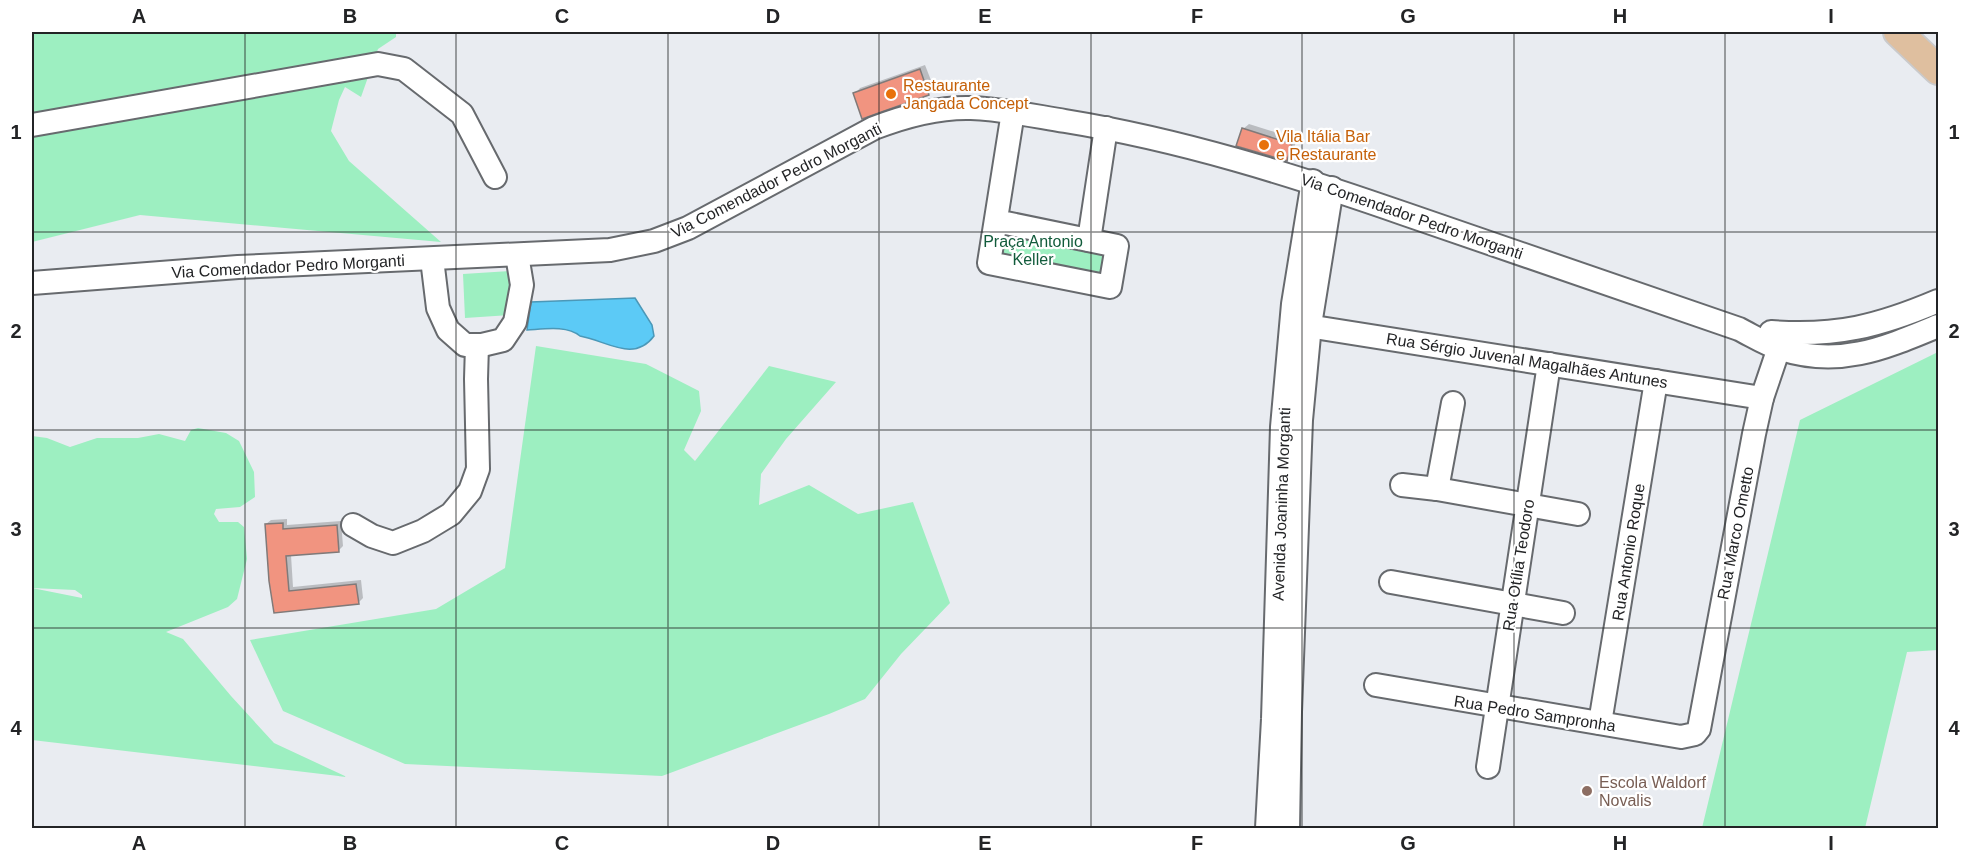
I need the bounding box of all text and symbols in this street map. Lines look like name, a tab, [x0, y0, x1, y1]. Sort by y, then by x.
text: A	[132, 5, 146, 27]
text: B	[343, 5, 357, 27]
text: C	[555, 5, 569, 27]
text: D	[766, 5, 780, 27]
text: E	[978, 5, 992, 27]
text: F	[1191, 5, 1203, 27]
text: G	[1400, 5, 1416, 27]
text: H	[1613, 5, 1627, 27]
text: I	[1828, 5, 1834, 27]
place label: Restaurante Jangada Concept	[903, 77, 1029, 112]
marker: Restaurante Jangada Concept	[884, 87, 898, 101]
street label: Via Comendador Pedro Morganti	[668, 120, 884, 241]
text: 1	[10, 121, 22, 143]
text: 1	[1948, 121, 1960, 143]
place label: Vila Itália Bar e Restaurante	[1276, 128, 1377, 163]
marker: Vila Itália Bar e Restaurante	[1257, 138, 1271, 152]
street label: Via Comendador Pedro Morganti	[1299, 170, 1525, 263]
park label: Praça Antonio Keller	[983, 233, 1083, 268]
street label: Via Comendador Pedro Morganti	[171, 252, 405, 281]
text: 2	[10, 320, 22, 342]
text: 2	[1948, 320, 1960, 342]
street label: Rua Sérgio Juvenal Magalhães Antunes	[1385, 330, 1669, 391]
street label: Avenida Joaninha Morganti	[1270, 407, 1293, 601]
street label: Rua Marco Ometto	[1714, 465, 1757, 601]
street label: Rua Antonio Roque	[1609, 482, 1648, 622]
street label: Rua Otília Teodoro	[1500, 498, 1537, 632]
text: 3	[10, 518, 22, 540]
text: 3	[1948, 518, 1960, 540]
street label: Rua Pedro Sampronha	[1453, 692, 1617, 735]
text: 4	[10, 717, 22, 739]
text: 4	[1948, 717, 1960, 739]
place label: Escola Waldorf Novalis	[1599, 774, 1707, 809]
marker: Escola Waldorf Novalis	[1580, 784, 1594, 798]
text: A	[132, 832, 146, 854]
text: B	[343, 832, 357, 854]
text: C	[555, 832, 569, 854]
text: D	[766, 832, 780, 854]
text: E	[978, 832, 992, 854]
text: F	[1191, 832, 1203, 854]
text: G	[1400, 832, 1416, 854]
text: H	[1613, 832, 1627, 854]
text: I	[1828, 832, 1834, 854]

